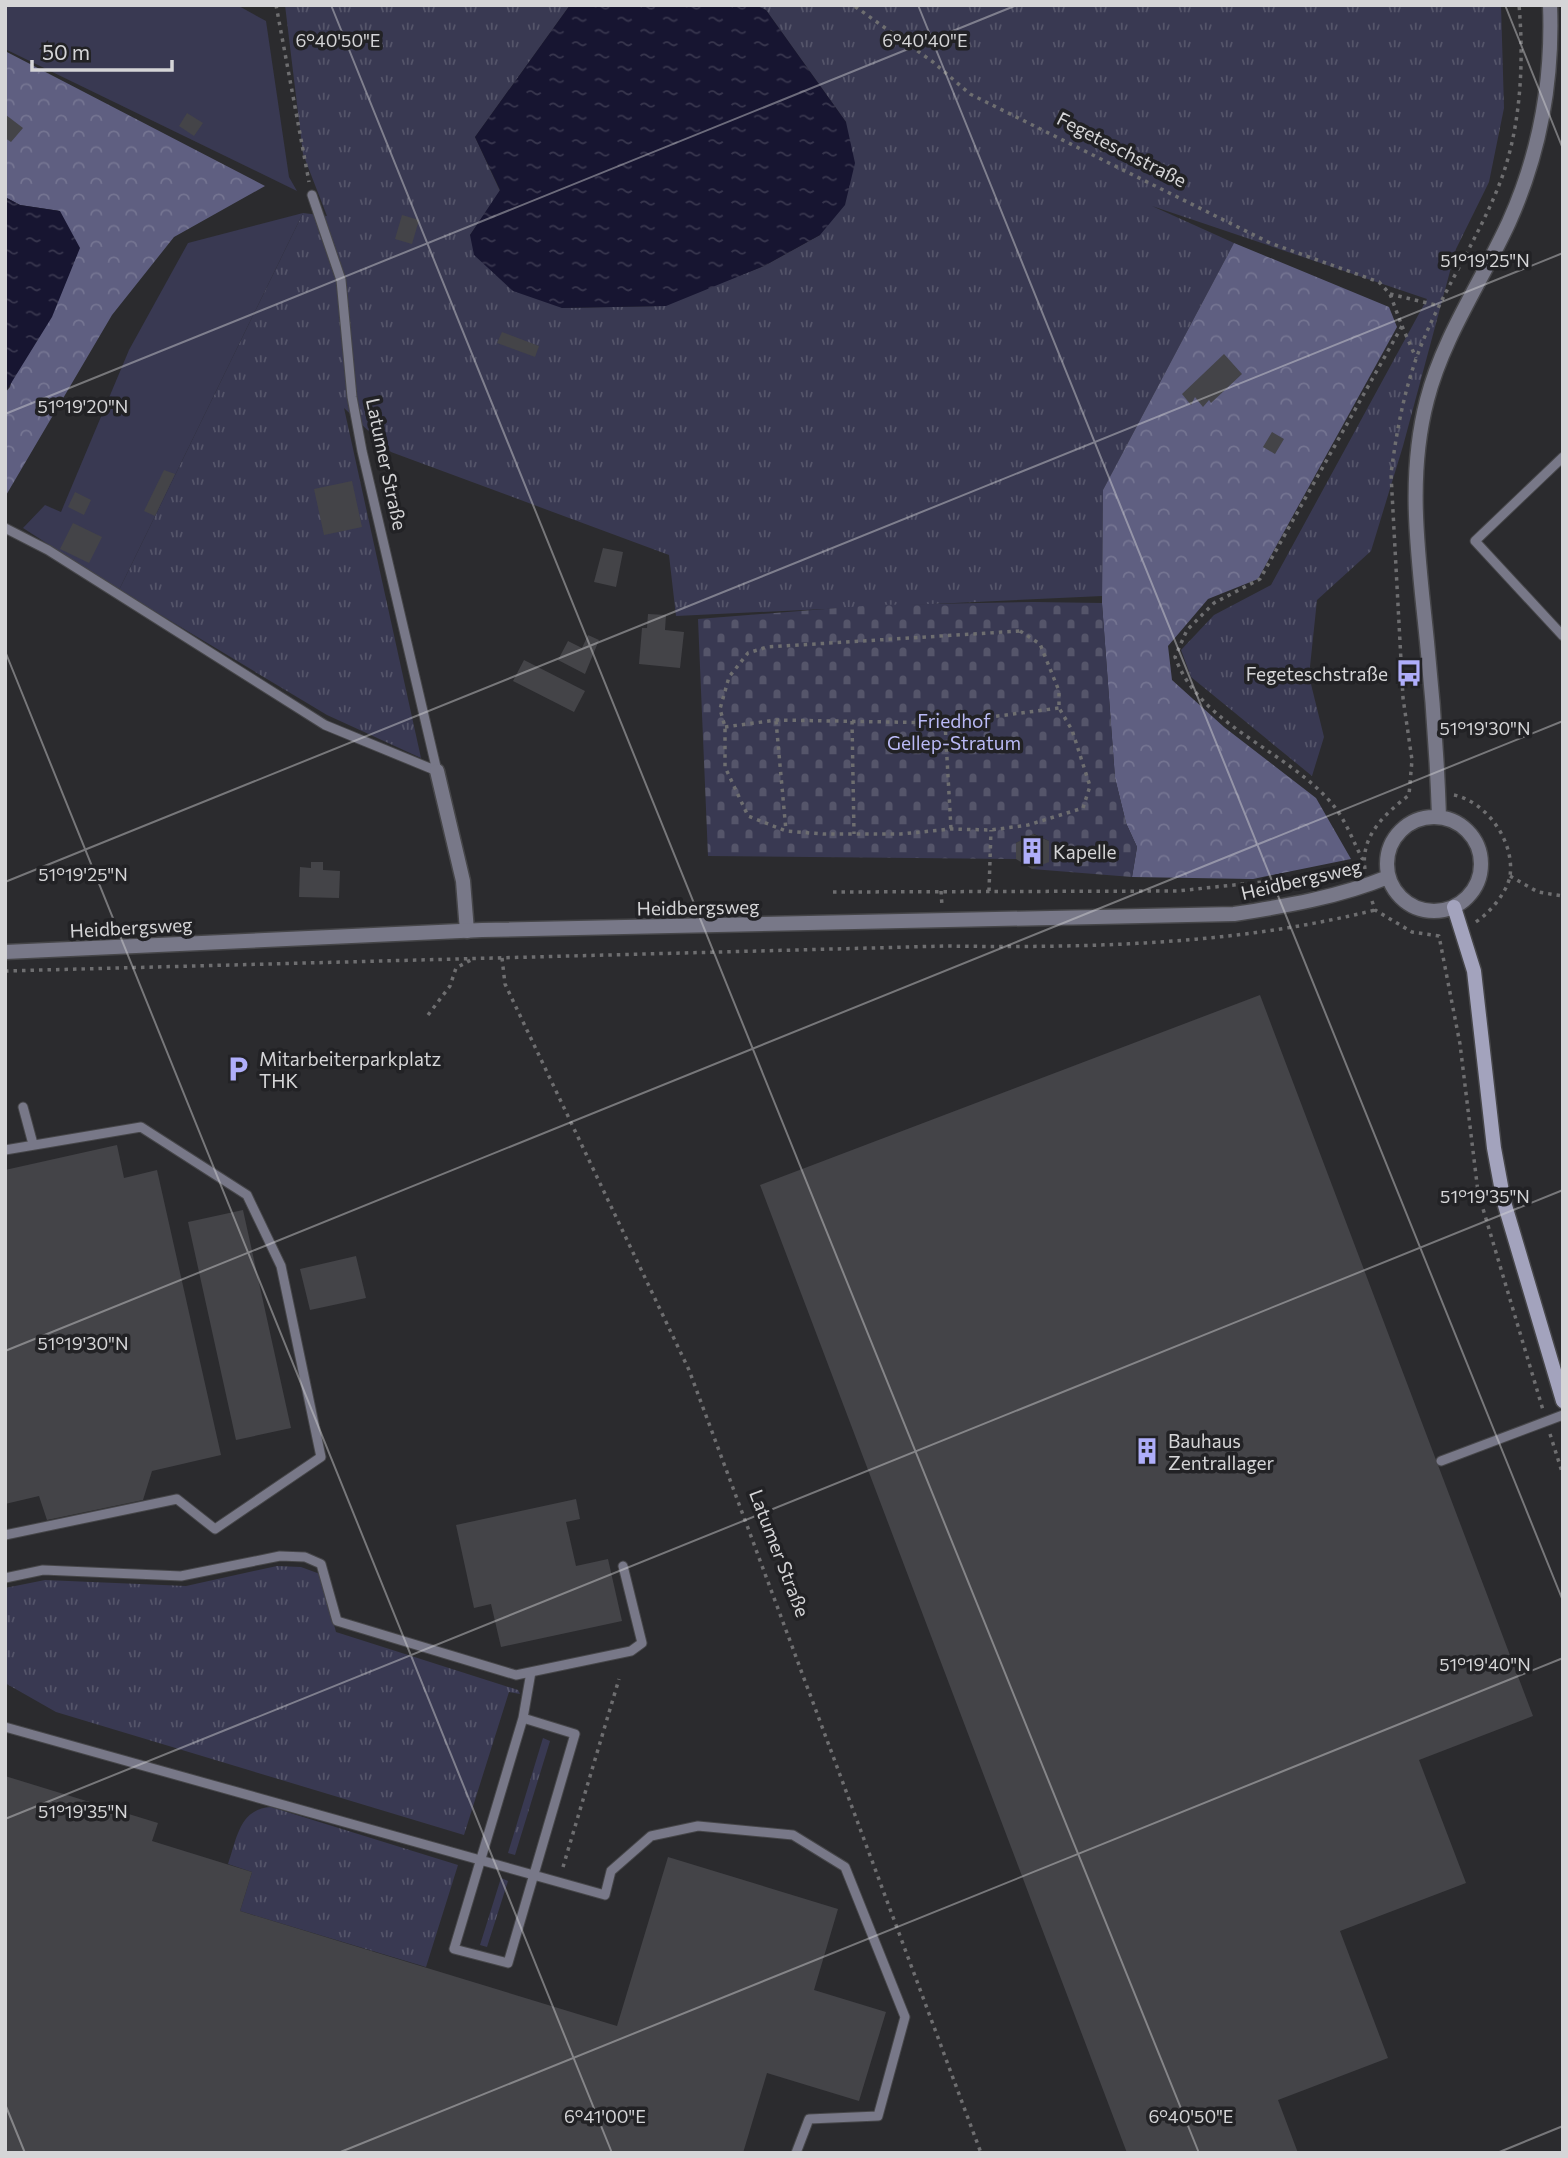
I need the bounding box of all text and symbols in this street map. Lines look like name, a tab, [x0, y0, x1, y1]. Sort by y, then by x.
scale bar	[32, 28, 172, 72]
text: 6°40'50"E	[296, 29, 381, 51]
text: 6°40'40"E	[882, 29, 968, 51]
text: 50 m	[42, 39, 90, 64]
street label: Fegeteschstraße	[1053, 106, 1191, 192]
text: 51°19'25"N	[1440, 249, 1530, 271]
text: 51°19'20"N	[38, 395, 128, 417]
street label: Latumer Straße	[362, 396, 412, 532]
bus stop icon: Fegeteschstraße	[1394, 658, 1424, 688]
place label: Fegeteschstraße	[1246, 662, 1388, 685]
park label: Friedhof Gellep-Stratum	[887, 709, 1021, 754]
text: 51°19'30"N	[1439, 717, 1531, 739]
building icon: Kapelle	[1017, 836, 1047, 866]
place label: Kapelle	[1053, 840, 1117, 863]
street label: Heidbergsweg	[1239, 854, 1363, 904]
text: 51°19'25"N	[38, 863, 128, 885]
street label: Heidbergsweg	[636, 894, 760, 920]
street label: Heidbergsweg	[69, 912, 193, 942]
place label: Mitarbeiterparkplatz THK	[259, 1047, 441, 1092]
parking icon: Mitarbeiterparkplatz THK	[223, 1054, 253, 1084]
text: 51°19'35"N	[1440, 1185, 1530, 1207]
text: 51°19'30"N	[37, 1332, 129, 1354]
place label: Bauhaus Zentrallager	[1168, 1429, 1275, 1474]
building icon: Bauhaus Zentrallager	[1132, 1436, 1162, 1466]
street label: Latumer Straße	[745, 1486, 815, 1620]
text: 51°19'40"N	[1439, 1653, 1531, 1675]
text: 51°19'35"N	[38, 1800, 128, 1822]
text: 6°41'00"E	[564, 2105, 646, 2127]
text: 6°40'50"E	[1149, 2105, 1234, 2127]

